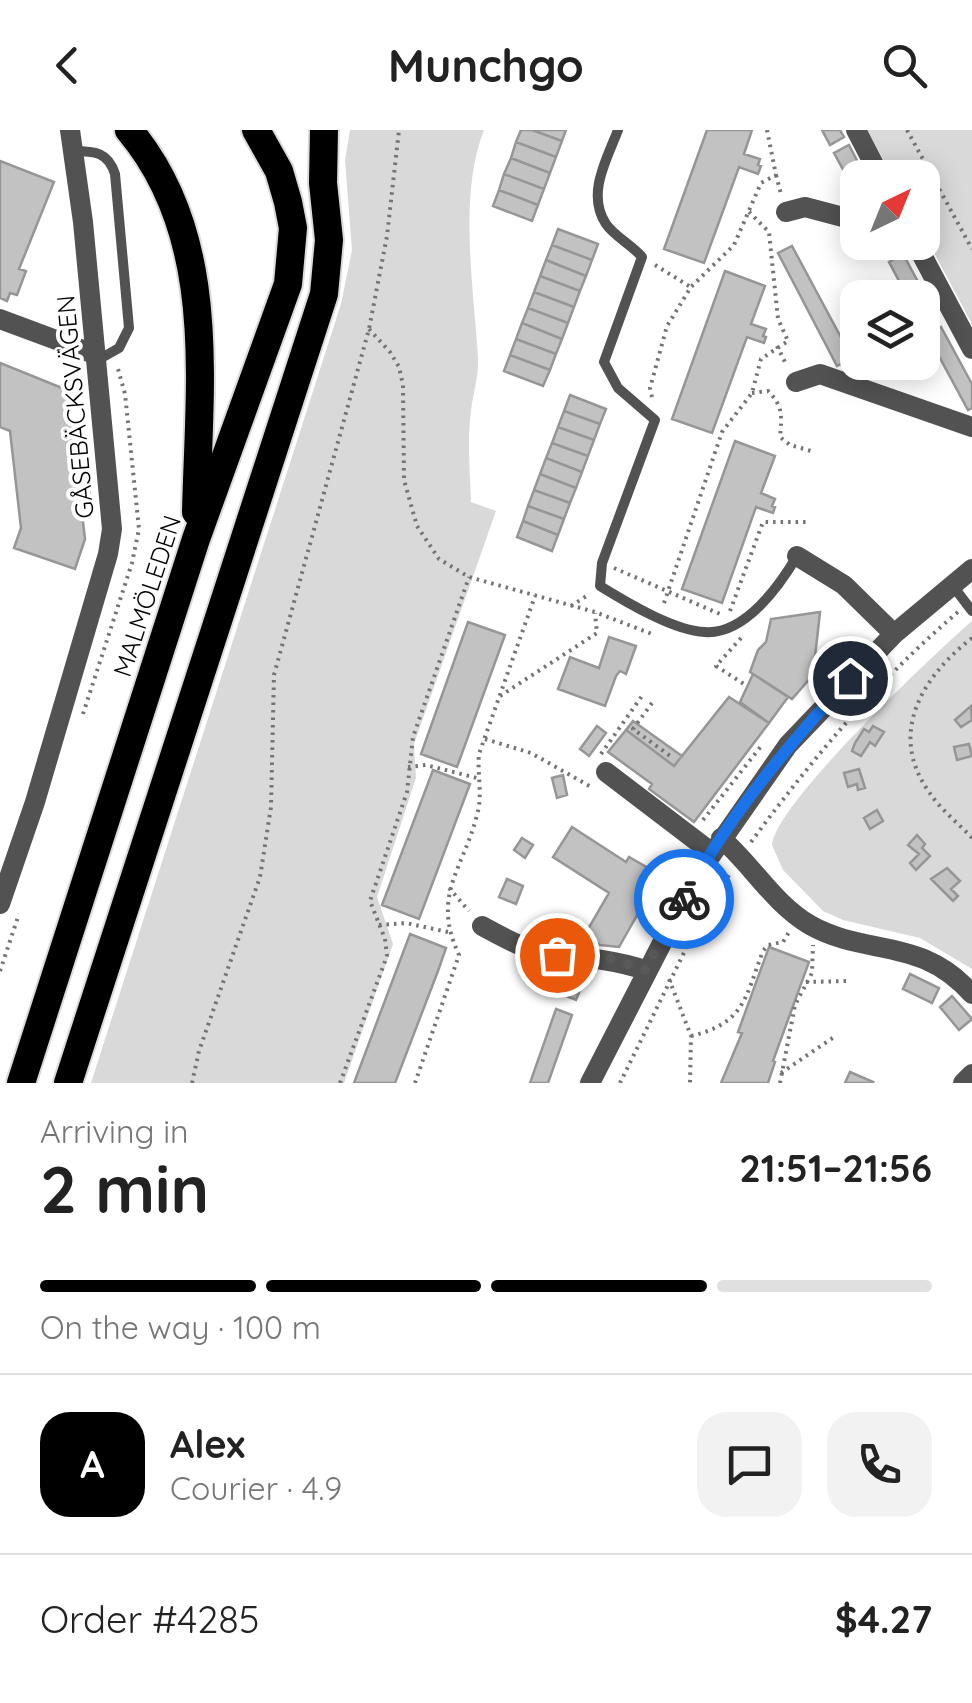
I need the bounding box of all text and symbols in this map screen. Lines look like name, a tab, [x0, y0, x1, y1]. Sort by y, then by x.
text: Munchgo	[388, 37, 584, 93]
icon: back	[40, 38, 95, 93]
icon: search	[877, 38, 932, 93]
north arrow	[840, 160, 940, 260]
map controls	[840, 160, 940, 380]
button: layers	[840, 280, 940, 380]
street label: GÅSEBÄCKSVÄGEN	[49, 294, 100, 520]
street label: MALMÖLEDEN	[106, 511, 187, 680]
pin	[808, 636, 893, 721]
icon: home	[823, 651, 878, 706]
courier	[634, 849, 734, 949]
icon: bike	[657, 872, 712, 927]
pin	[515, 913, 600, 998]
icon: bag	[530, 928, 585, 983]
text: Arriving in	[40, 1111, 189, 1151]
text: 21:51–21:56	[739, 1144, 932, 1192]
text: 2 min	[40, 1148, 209, 1229]
text: On the way · 100 m	[40, 1307, 321, 1347]
button: chat	[697, 1412, 802, 1517]
button: phone	[827, 1412, 932, 1517]
text: Alex	[170, 1420, 245, 1468]
text: A	[80, 1440, 105, 1488]
text: Courier · 4.9	[170, 1468, 342, 1508]
text: Order #4285	[40, 1595, 260, 1643]
text: $4.27	[835, 1595, 932, 1643]

